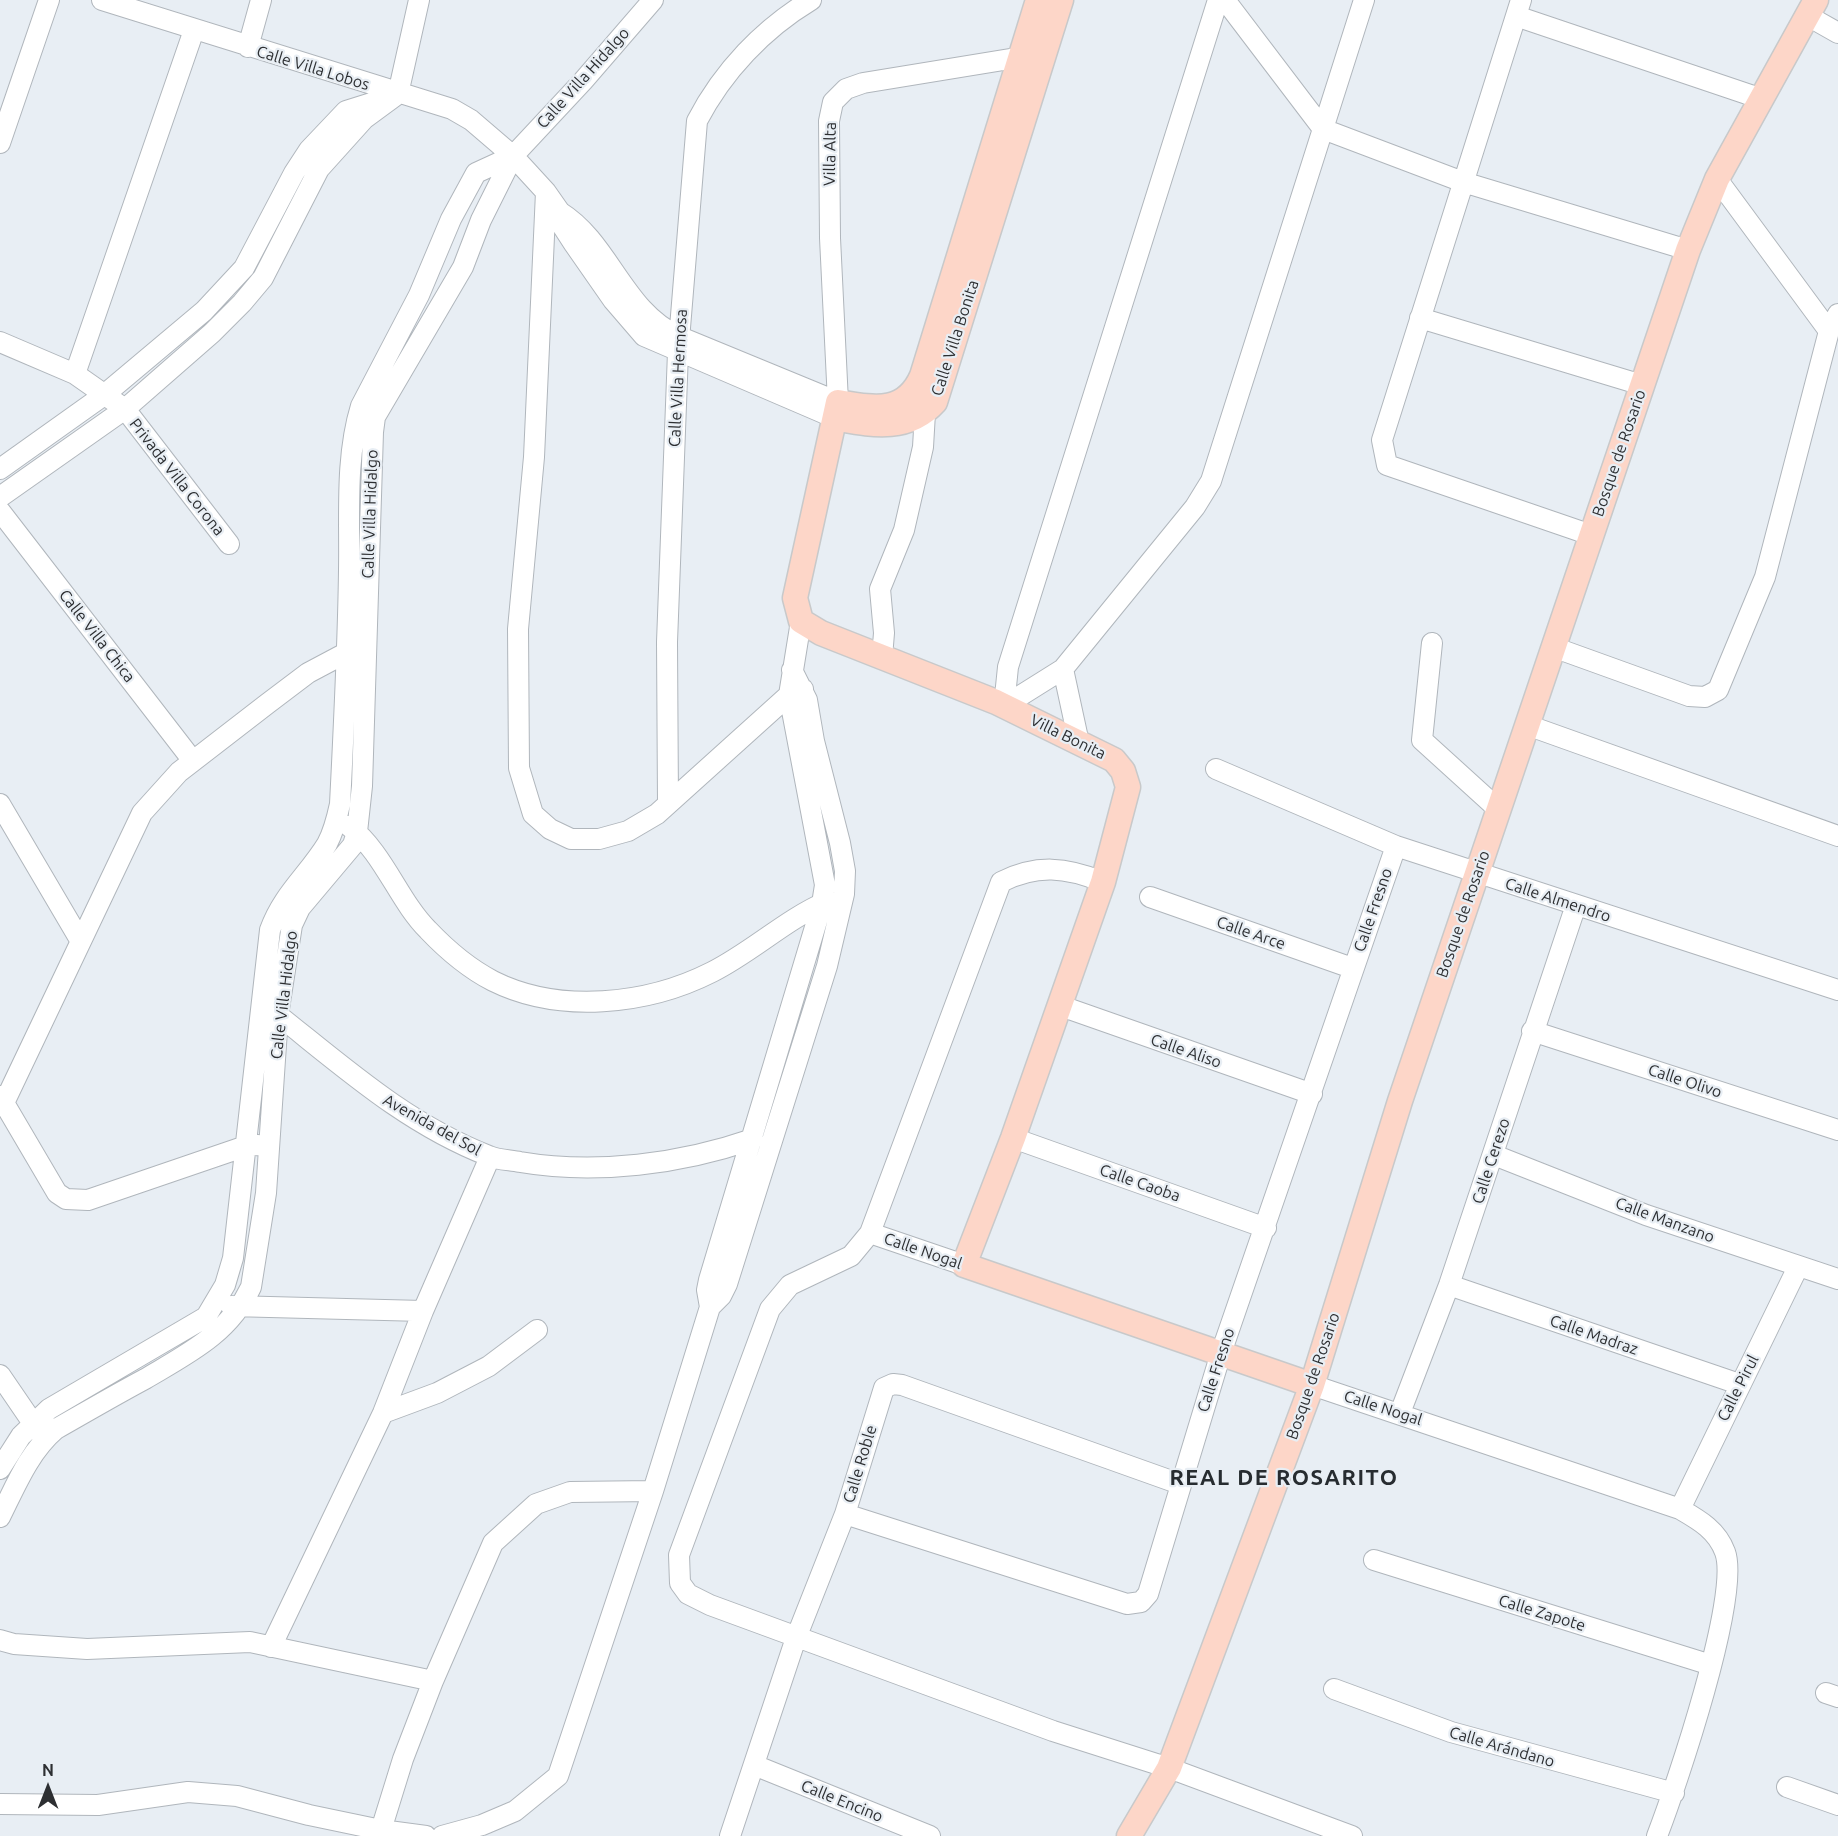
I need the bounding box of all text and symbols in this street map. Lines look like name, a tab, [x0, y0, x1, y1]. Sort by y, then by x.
street label: Calle Villa Hidalgo	[533, 24, 633, 132]
street label: Calle Villa Lobos	[254, 42, 372, 94]
street label: Villa Alta	[820, 122, 840, 186]
street label: Calle Villa Bonita	[927, 278, 983, 398]
street label: Calle Villa Hermosa	[665, 309, 691, 447]
street label: Bosque de Rosario	[1588, 387, 1650, 519]
street label: Privada Villa Corona	[125, 415, 229, 539]
street label: Calle Villa Hidalgo	[358, 449, 382, 579]
street label: Calle Villa Chica	[55, 586, 139, 686]
street label: Villa Bonita	[1027, 710, 1109, 764]
street label: Bosque de Rosario	[1432, 848, 1494, 980]
street label: Calle Fresno	[1350, 866, 1396, 954]
street label: Calle Almendro	[1503, 874, 1613, 926]
street label: Calle Arce	[1214, 912, 1288, 954]
street label: Calle Villa Hidalgo	[267, 930, 301, 1060]
street label: Calle Aliso	[1148, 1030, 1224, 1072]
street label: Calle Olivo	[1646, 1060, 1724, 1102]
street label: Avenida del Sol	[380, 1090, 484, 1160]
street label: Calle Cerezo	[1468, 1116, 1514, 1206]
street label: Calle Caoba	[1097, 1160, 1183, 1206]
street label: Calle Manzano	[1613, 1193, 1717, 1247]
street label: Calle Nogal	[881, 1229, 965, 1273]
street label: Bosque de Rosario	[1282, 1310, 1344, 1442]
street label: Calle Madraz	[1547, 1311, 1641, 1359]
street label: Calle Fresno	[1193, 1325, 1239, 1415]
street label: Calle Pirul	[1713, 1352, 1763, 1424]
street label: Calle Nogal	[1341, 1386, 1425, 1430]
street label: Calle Roble	[839, 1423, 881, 1505]
district label: REAL DE ROSARITO	[1169, 1465, 1399, 1491]
street label: Calle Zapote	[1496, 1591, 1588, 1635]
street label: Calle Arándano	[1447, 1723, 1557, 1771]
north arrow	[18, 1758, 78, 1818]
text: N	[42, 1761, 54, 1779]
street label: Calle Encino	[798, 1776, 886, 1826]

